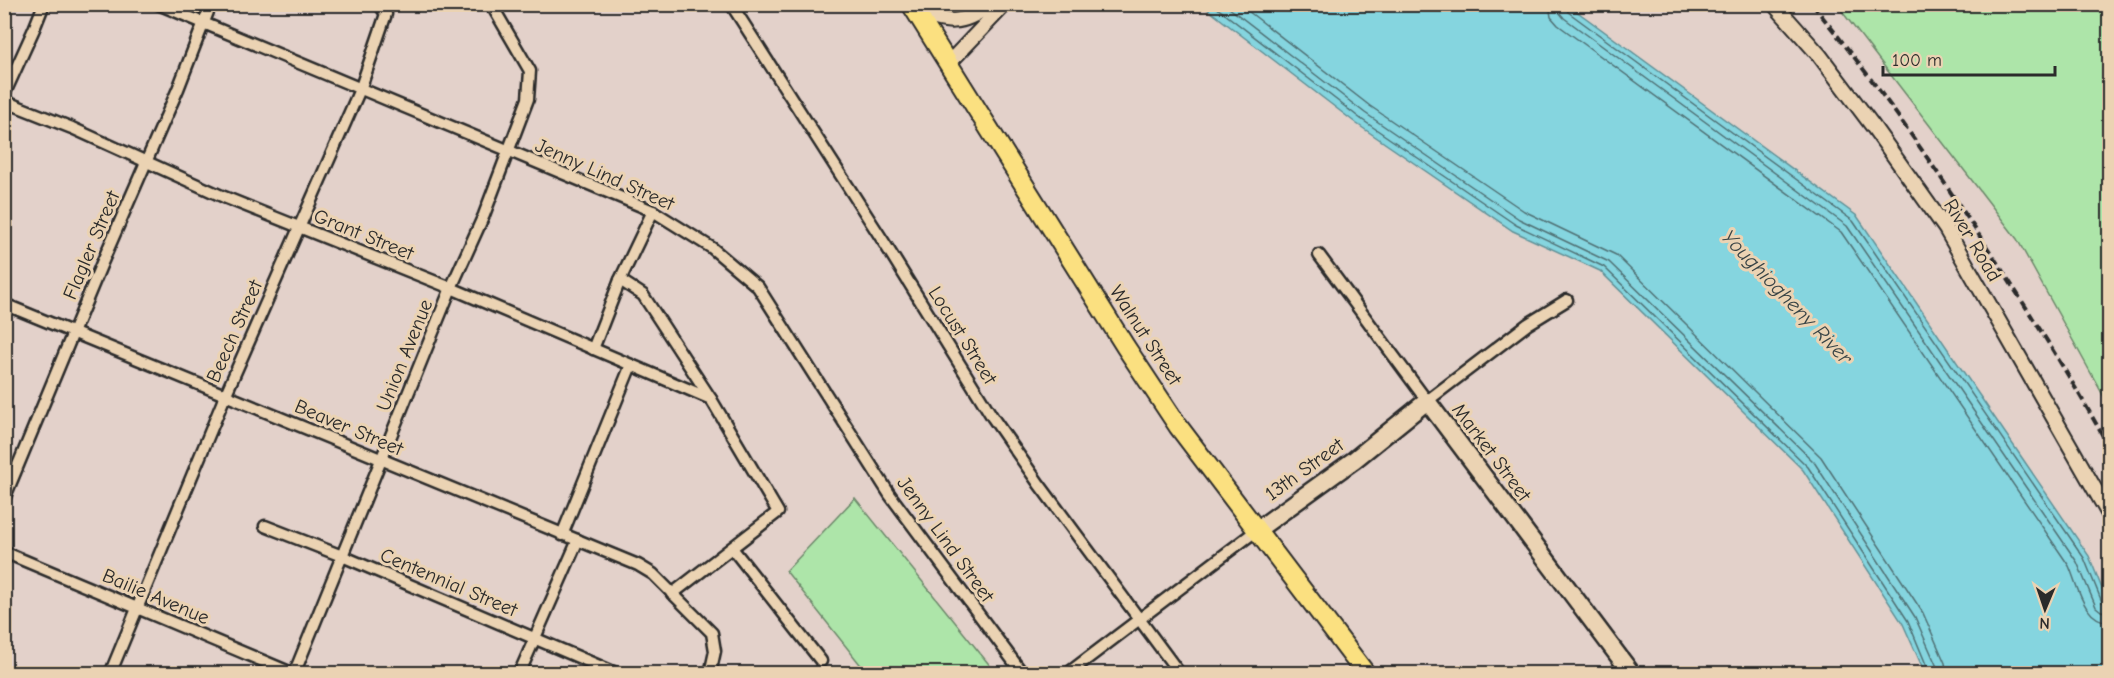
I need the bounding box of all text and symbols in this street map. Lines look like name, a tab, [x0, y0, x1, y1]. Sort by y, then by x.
scale bar	[1883, 39, 2056, 77]
text: 100 m	[1892, 50, 1942, 71]
street label: Jenny Lind Street	[532, 133, 679, 216]
street label: Flagler Street	[58, 186, 125, 303]
street label: River Road	[1939, 195, 2006, 286]
street label: Grant Street	[310, 204, 418, 265]
water label: Youghiogheny River	[1717, 225, 1858, 370]
street label: Beech Street	[202, 275, 268, 386]
street label: Walnut Street	[1105, 281, 1187, 391]
street label: Locust Street	[923, 282, 1002, 389]
street label: Union Avenue	[372, 296, 437, 414]
street label: Beaver Street	[291, 394, 408, 461]
street label: Market Street	[1447, 399, 1537, 507]
street label: 13th Street	[1261, 433, 1349, 506]
street label: Jenny Lind Street	[892, 472, 1000, 608]
street label: Centennial Street	[377, 543, 522, 622]
street label: Bailie Avenue	[99, 564, 213, 629]
north arrow	[2015, 579, 2075, 639]
text: N	[2039, 614, 2050, 632]

